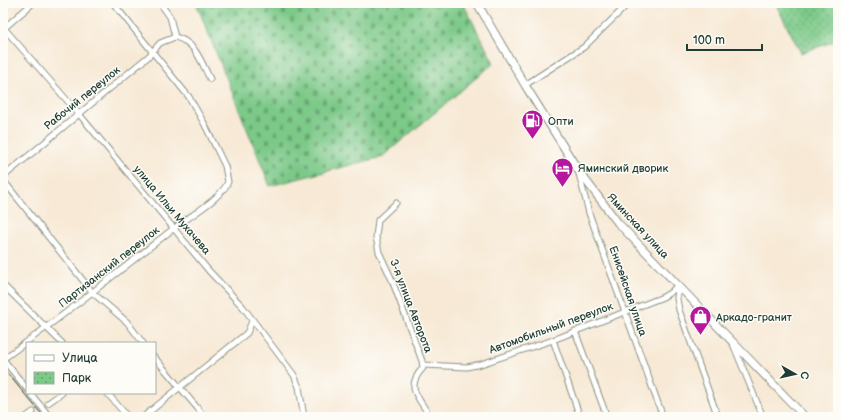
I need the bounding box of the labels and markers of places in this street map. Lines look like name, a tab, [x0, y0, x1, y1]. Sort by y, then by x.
fuel station icon: Опти	[520, 108, 546, 141]
place label: Опти	[548, 115, 574, 128]
hotel icon: Яминский дворик	[549, 155, 575, 188]
place label: Яминский дворик	[578, 162, 668, 175]
shop icon: Аркадо-гранит	[688, 304, 714, 337]
place label: Аркадо-гранит	[715, 311, 792, 324]

